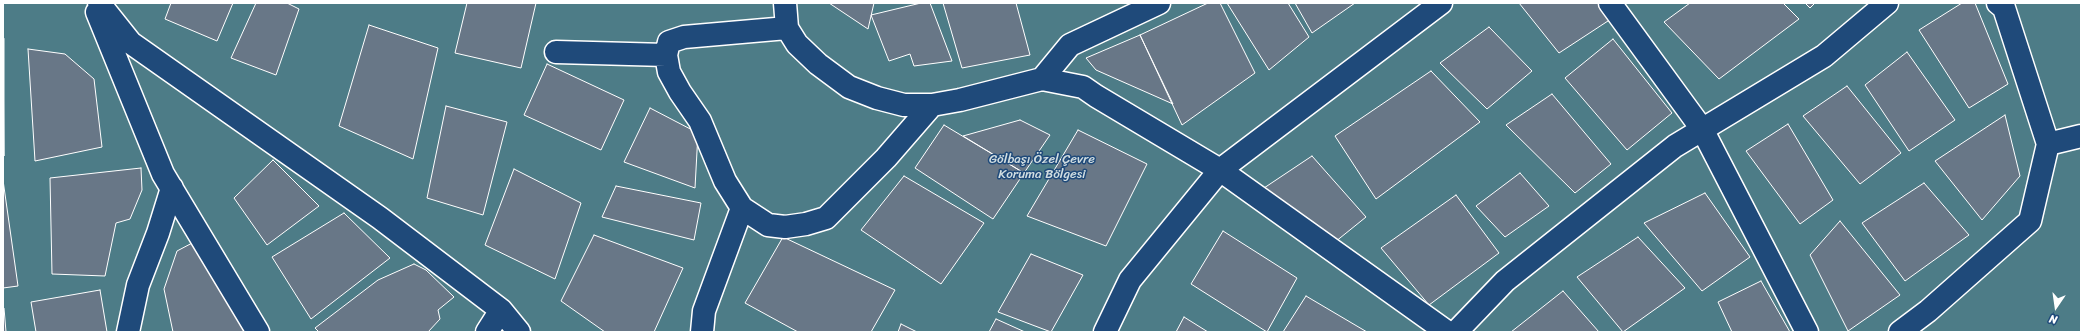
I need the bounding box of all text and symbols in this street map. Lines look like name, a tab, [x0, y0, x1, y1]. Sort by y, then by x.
park label: Gölbaşı Özel Çevre Koruma Bölgesi	[989, 152, 1095, 183]
north arrow	[2036, 287, 2076, 327]
text: N	[2047, 309, 2059, 329]

